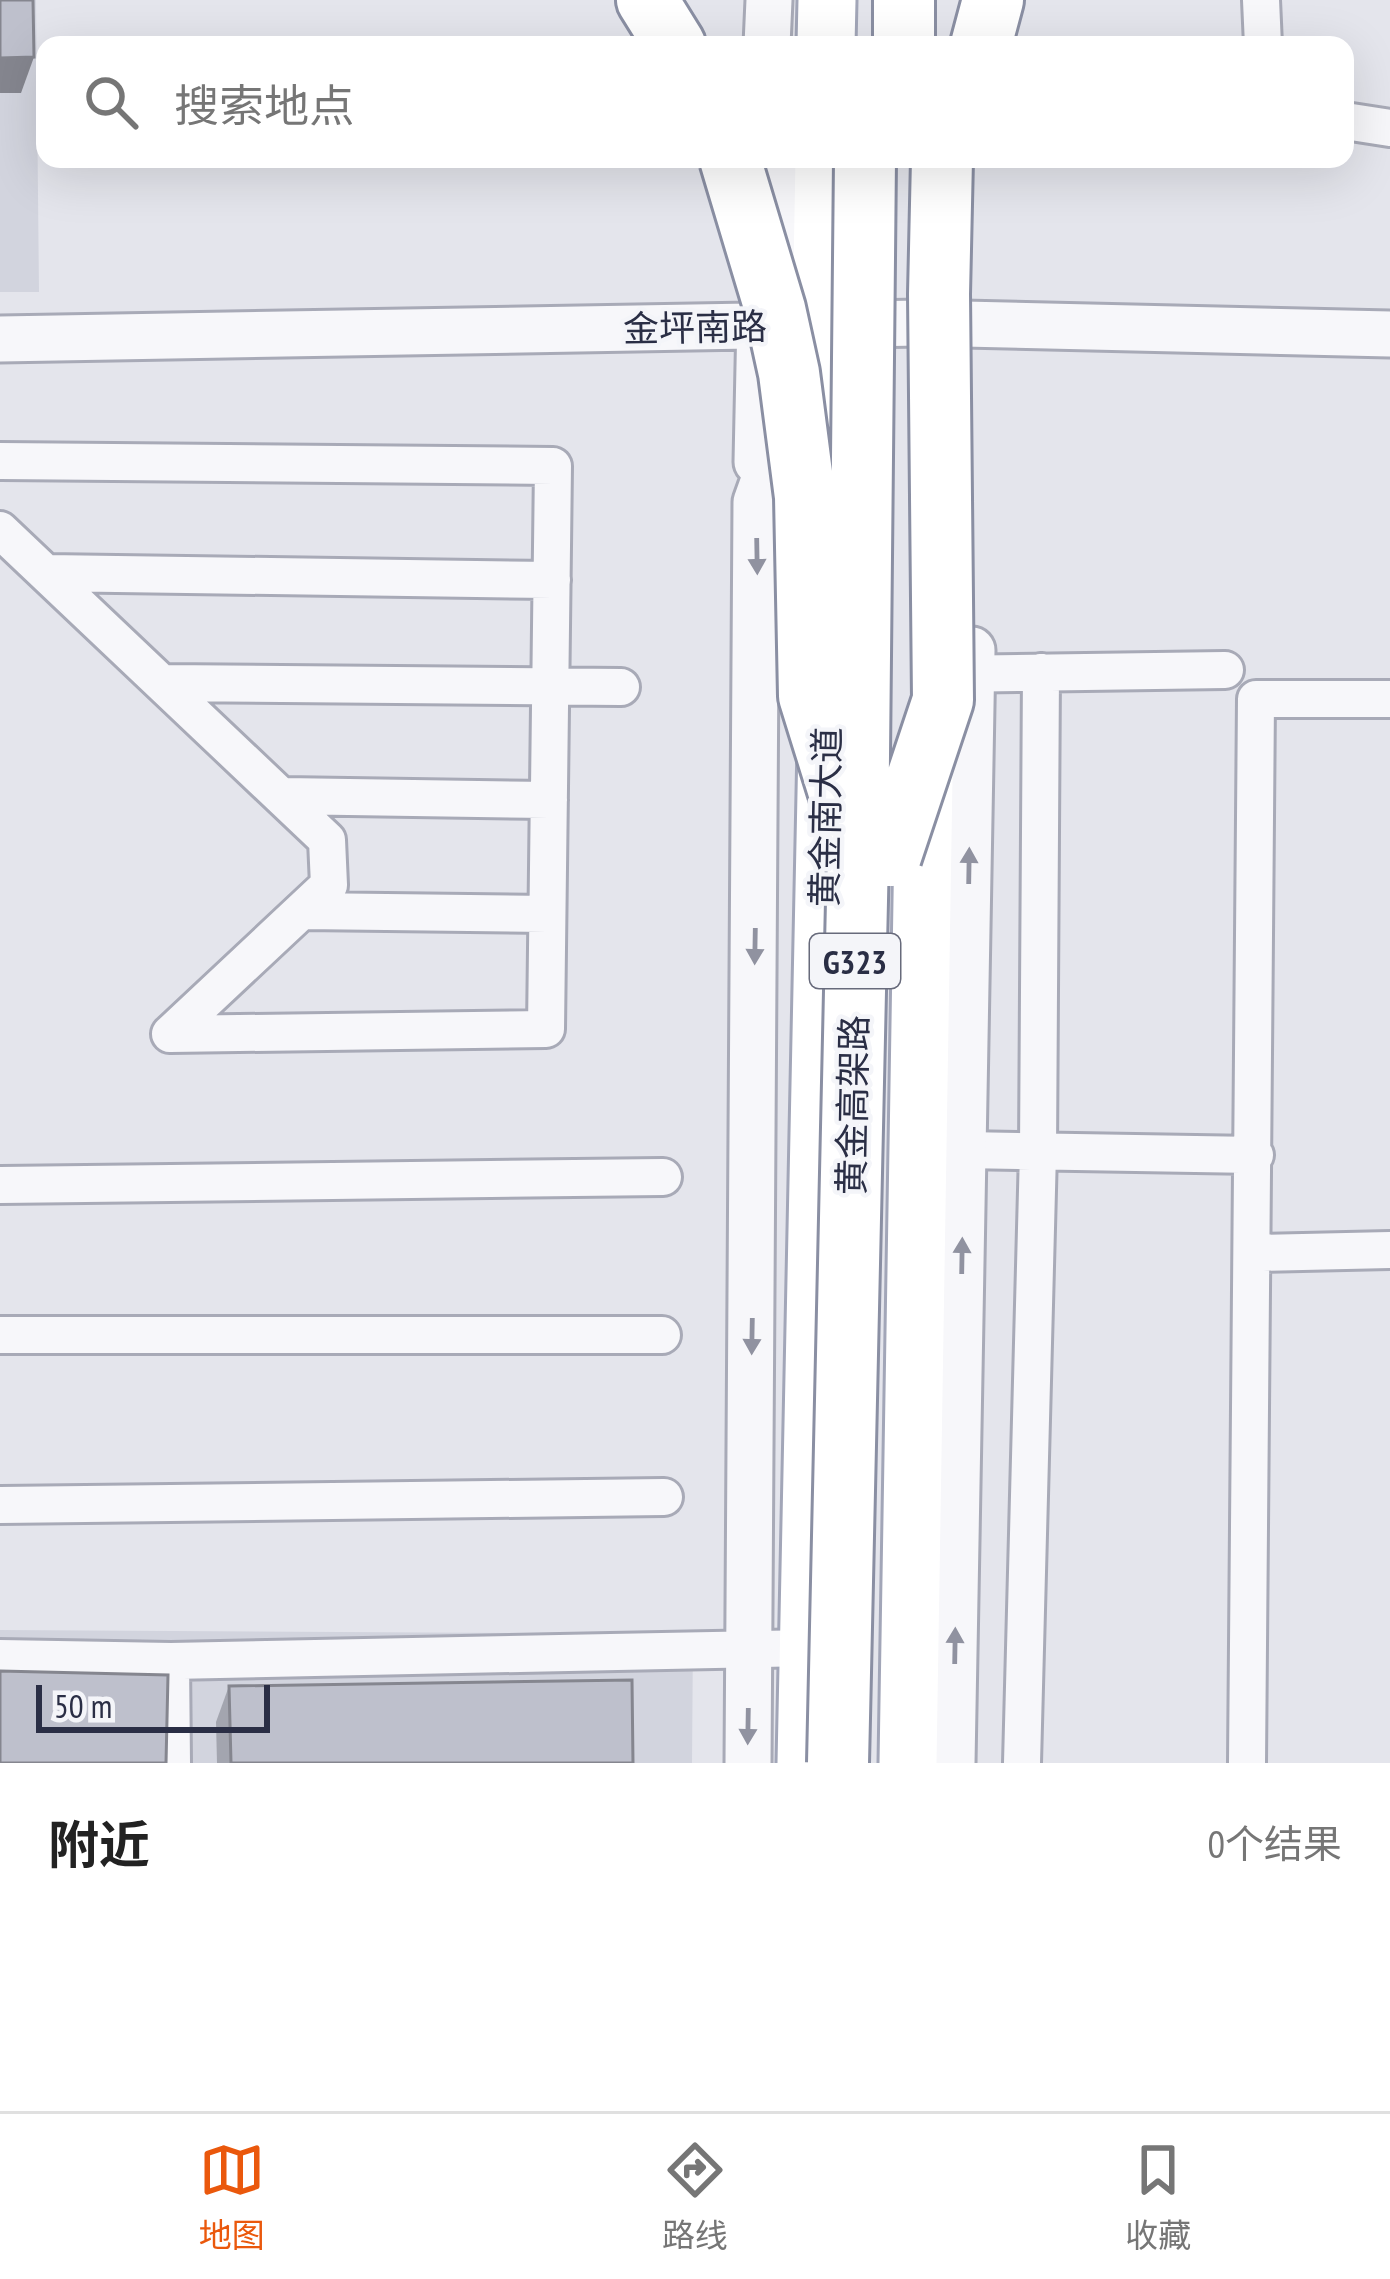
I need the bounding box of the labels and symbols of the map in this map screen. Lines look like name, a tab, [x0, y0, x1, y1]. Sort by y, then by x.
street label: 金坪南路	[623, 302, 767, 352]
one-way arrow	[748, 538, 767, 576]
street label: 黄金南大道	[800, 727, 850, 907]
one-way arrow	[959, 846, 978, 884]
one-way arrow	[745, 928, 765, 966]
road number: G323	[810, 934, 900, 988]
street label: 黄金高架路	[827, 1015, 877, 1195]
one-way arrow	[952, 1236, 971, 1274]
one-way arrow	[742, 1318, 761, 1356]
one-way arrow	[945, 1626, 964, 1664]
scale bar	[36, 1679, 270, 1732]
one-way arrow	[738, 1708, 758, 1746]

